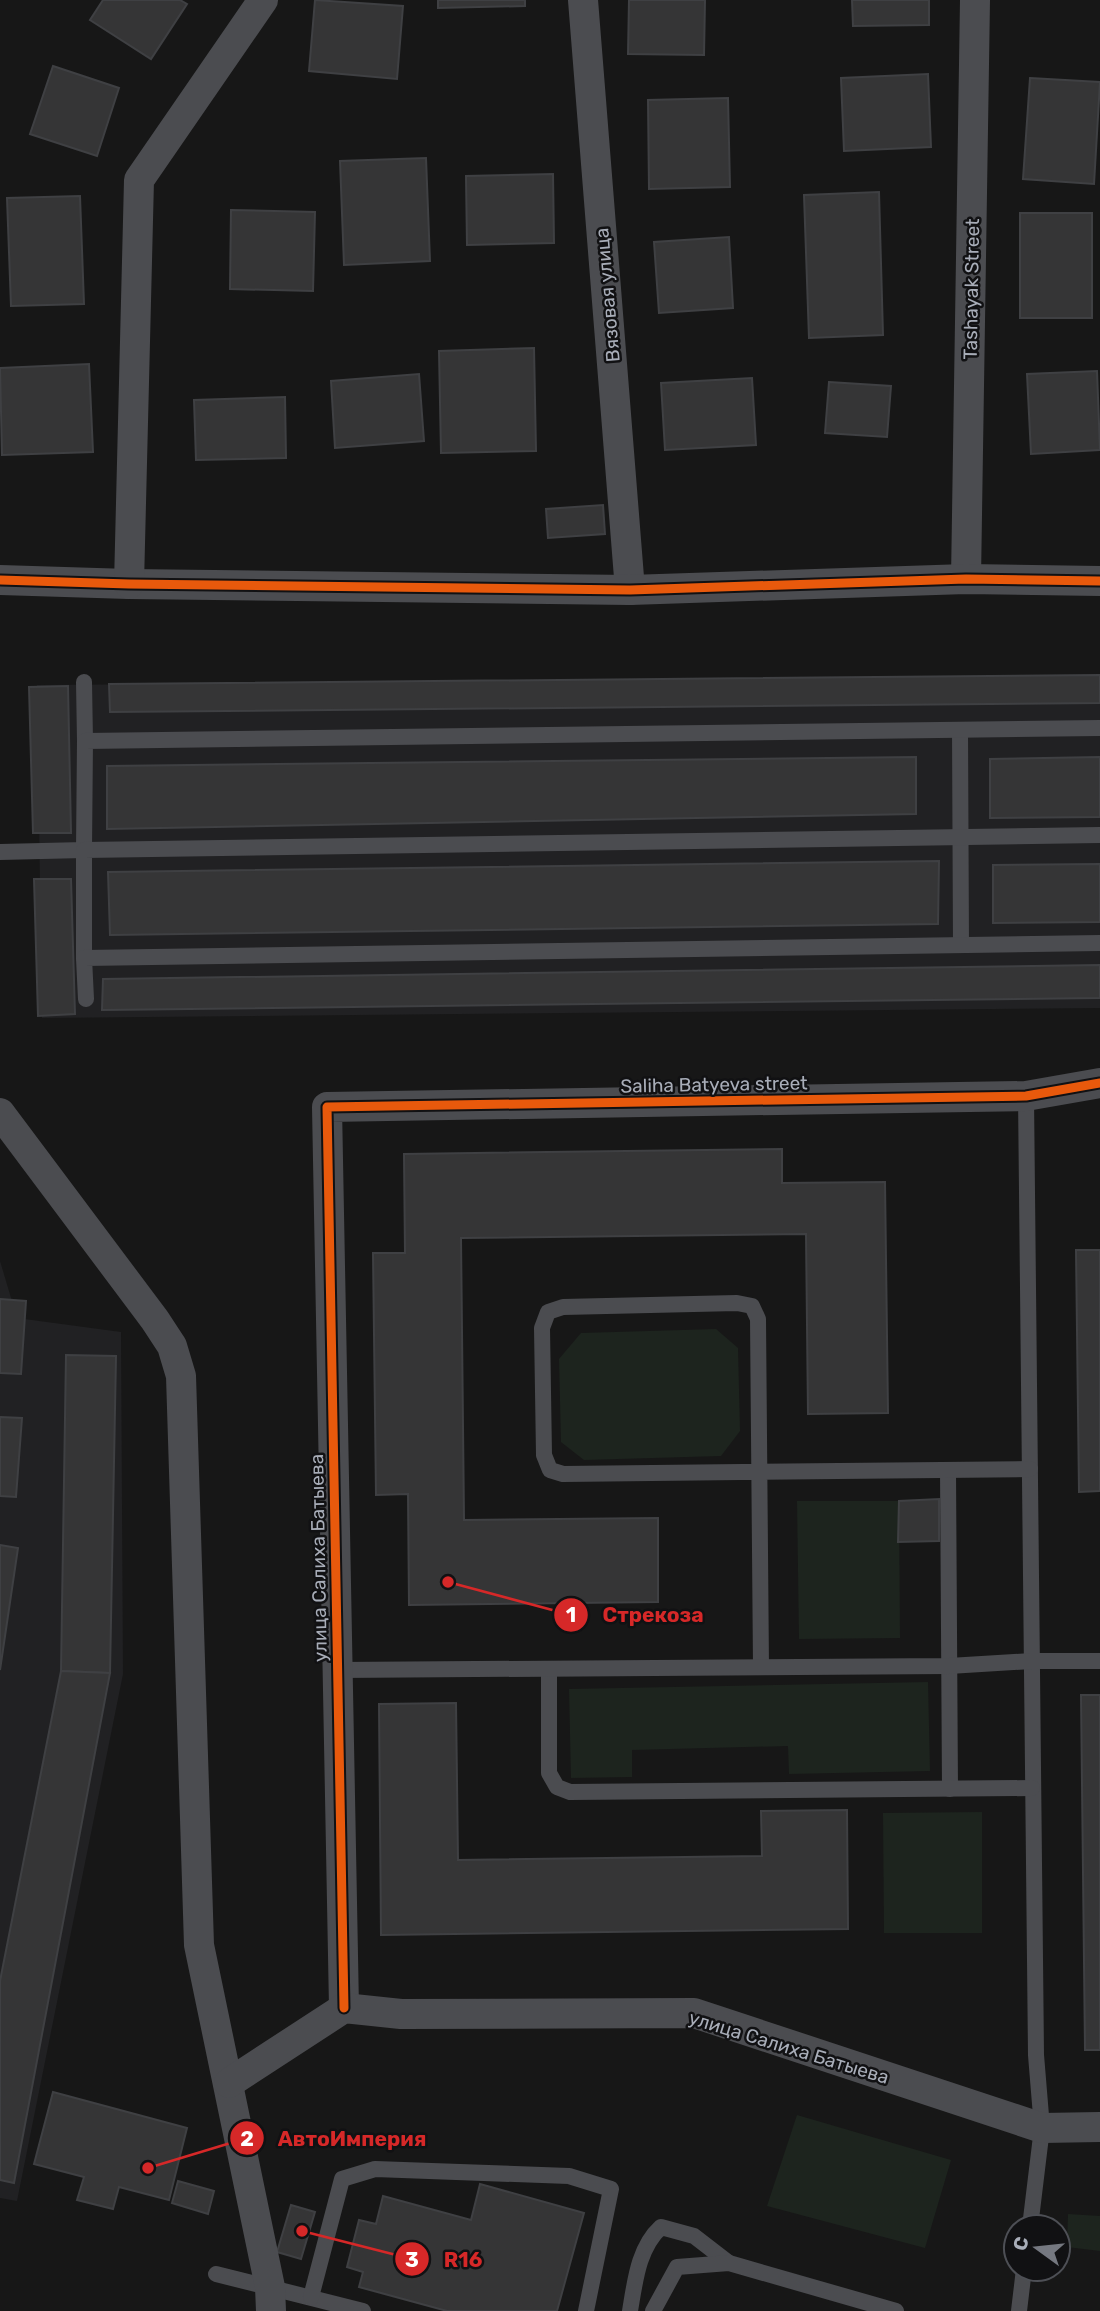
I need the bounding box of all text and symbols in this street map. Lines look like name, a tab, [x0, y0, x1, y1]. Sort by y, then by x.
street label: Tashayak Street	[959, 218, 984, 360]
street label: Вязовая улица	[590, 227, 625, 363]
street label: Saliha Batyeva street	[620, 1071, 808, 1098]
street label: улица Салиха Батыева	[305, 1454, 332, 1662]
callout: Стрекоза	[553, 1594, 717, 1636]
text: 1	[566, 1602, 576, 1627]
text: Стрекоза	[602, 1602, 704, 1627]
street label: улица Салиха Батыева	[686, 2006, 892, 2089]
callout: АвтоИмперия	[229, 2117, 441, 2159]
text: 2	[240, 2126, 254, 2151]
text: АвтоИмперия	[278, 2126, 426, 2151]
north arrow	[1002, 2213, 1072, 2283]
text: С	[1008, 2234, 1034, 2253]
callout: R16	[395, 2238, 496, 2280]
text: 3	[405, 2247, 419, 2272]
text: R16	[444, 2247, 483, 2272]

